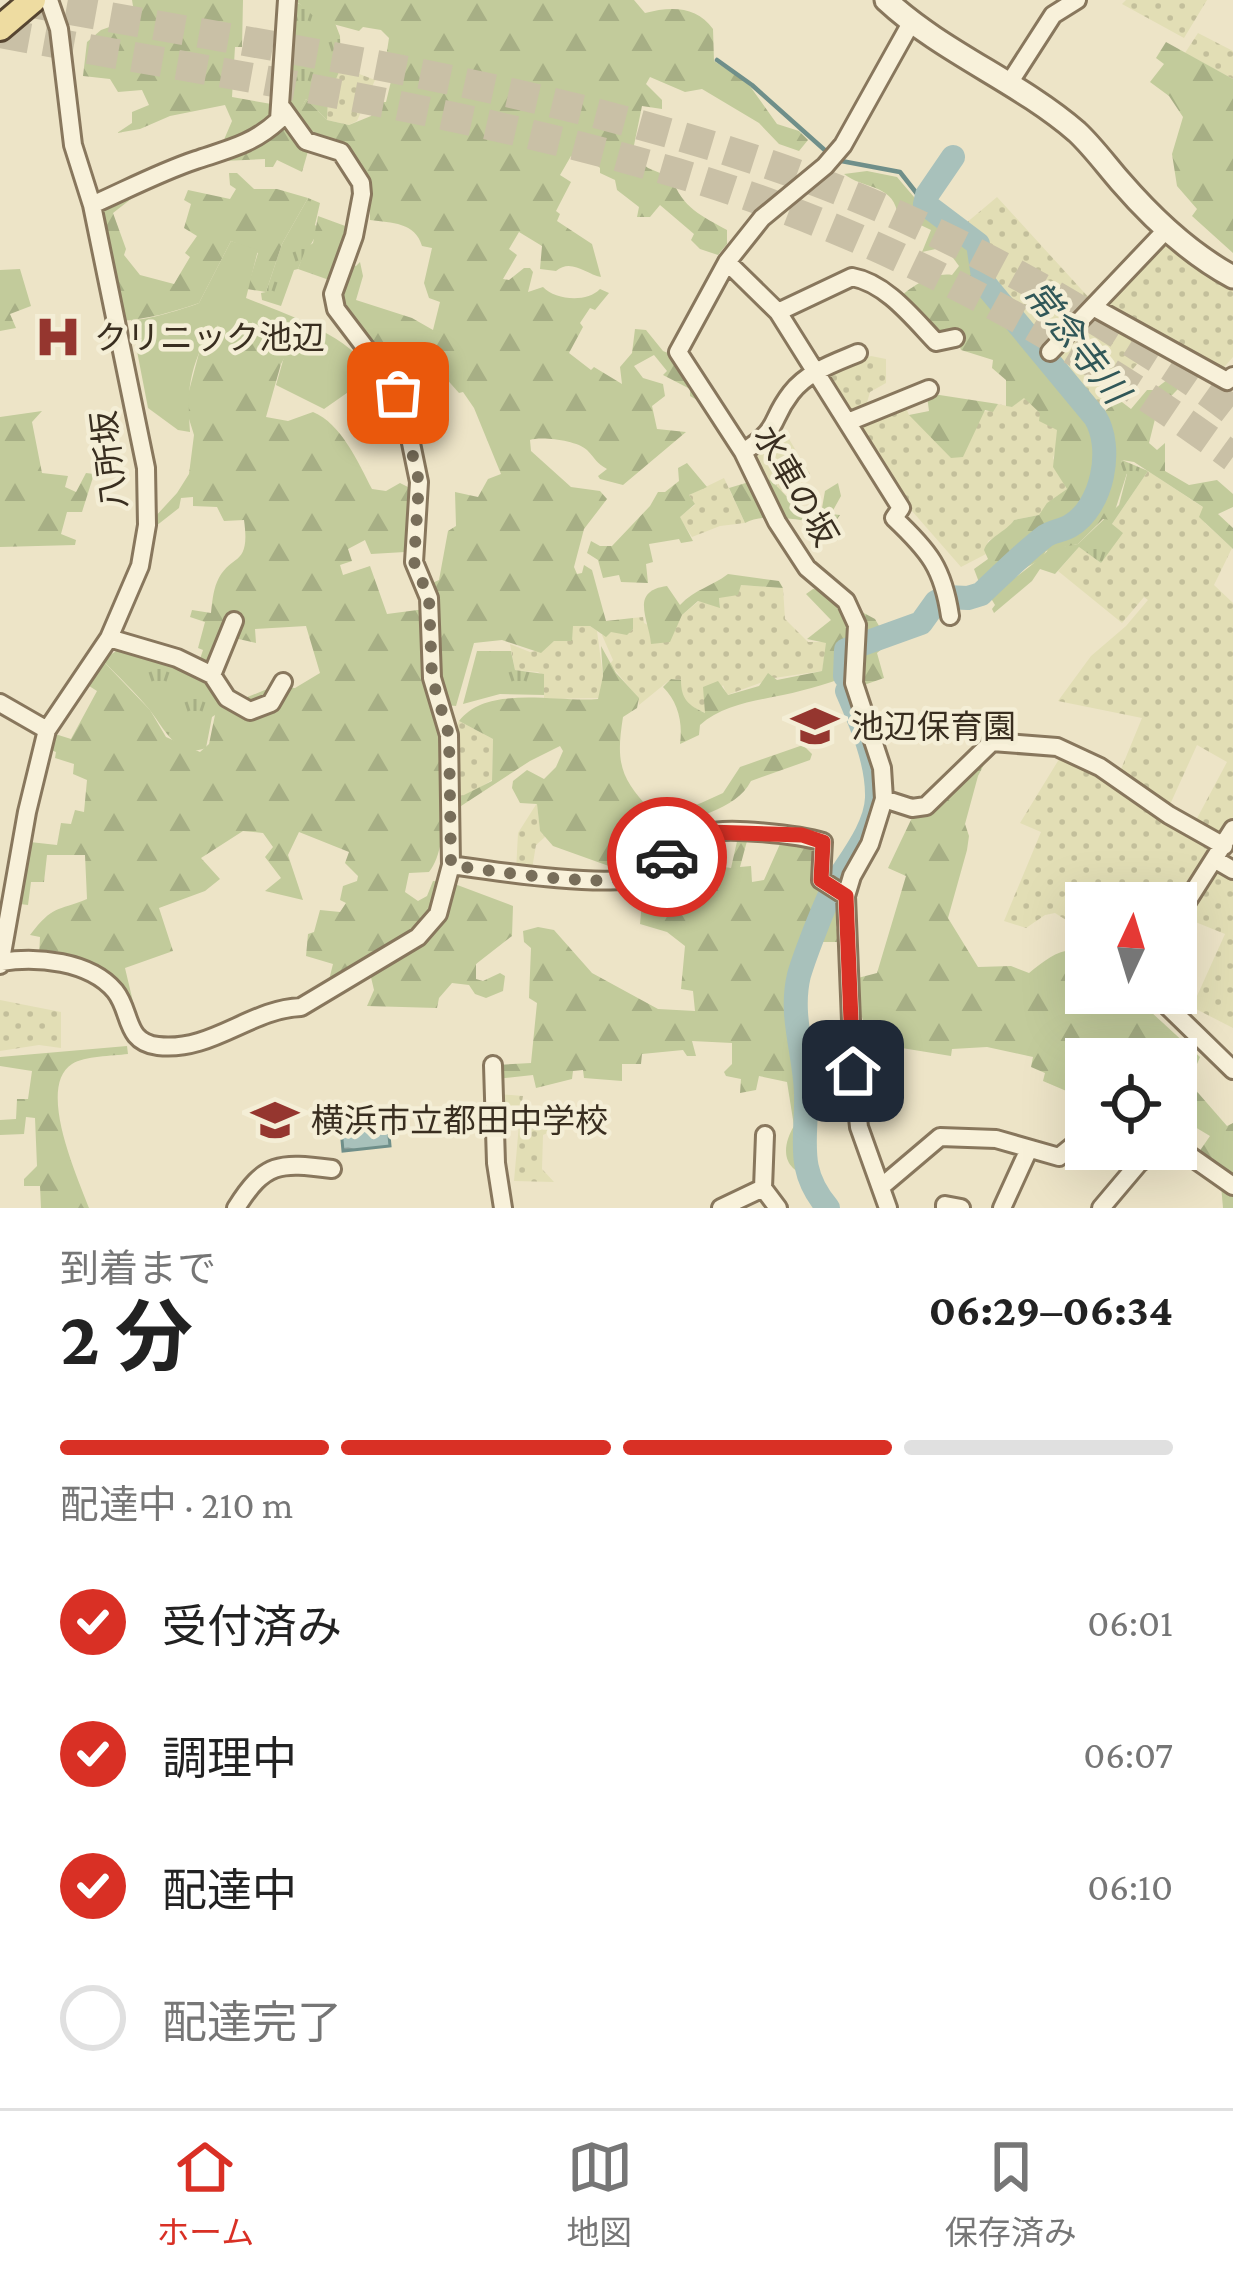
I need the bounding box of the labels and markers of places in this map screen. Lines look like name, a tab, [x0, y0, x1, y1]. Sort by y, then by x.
hospital icon: クリニック池辺	[33, 312, 83, 362]
place label: クリニック池辺	[94, 319, 325, 356]
pin	[347, 342, 449, 444]
school or university icon: 池辺保育園	[790, 701, 840, 751]
place label: 池辺保育園	[851, 708, 1016, 745]
pin	[802, 1020, 904, 1122]
school or university icon: 横浜市立都田中学校	[250, 1095, 300, 1145]
place label: 横浜市立都田中学校	[311, 1102, 608, 1139]

